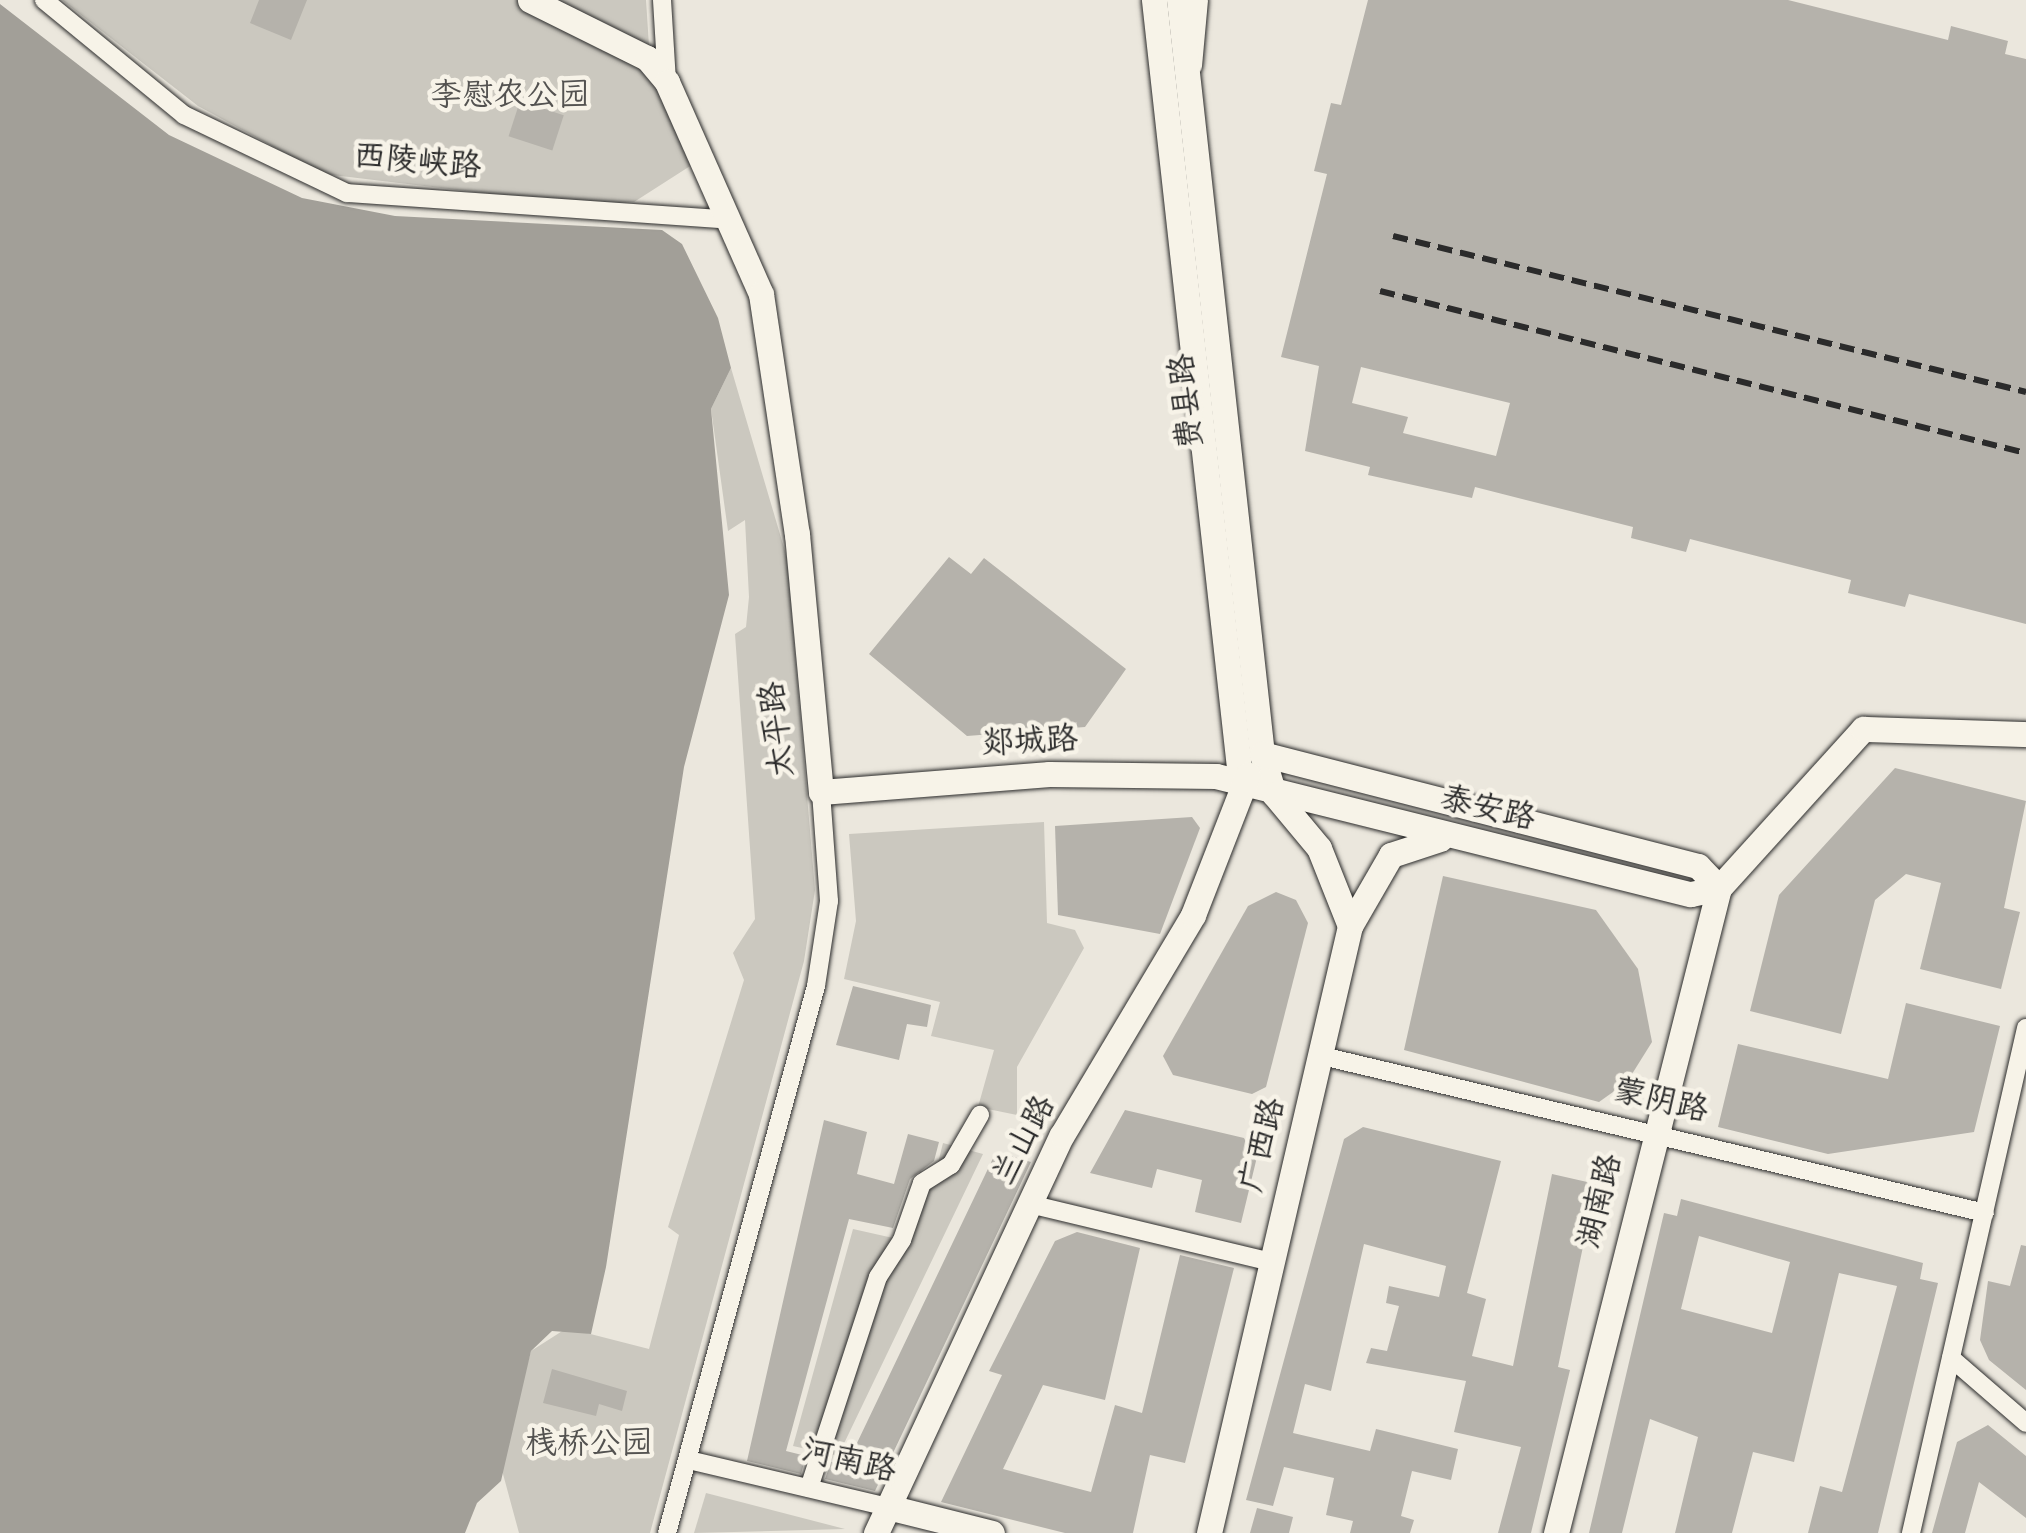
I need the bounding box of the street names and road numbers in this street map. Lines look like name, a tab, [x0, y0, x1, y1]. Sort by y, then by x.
street label: 西陵峡路	[352, 140, 482, 190]
street label: 费县路	[1166, 351, 1214, 451]
street label: 太平路	[756, 679, 806, 779]
street label: 郯城路	[981, 723, 1079, 767]
street label: 泰安路	[1436, 782, 1538, 842]
street label: 蒙阴路	[1609, 1074, 1711, 1134]
street label: 兰山路	[988, 1091, 1066, 1193]
street label: 广西路	[1236, 1095, 1296, 1197]
street label: 湖南路	[1573, 1151, 1633, 1253]
street label: 河南路	[797, 1434, 899, 1494]

